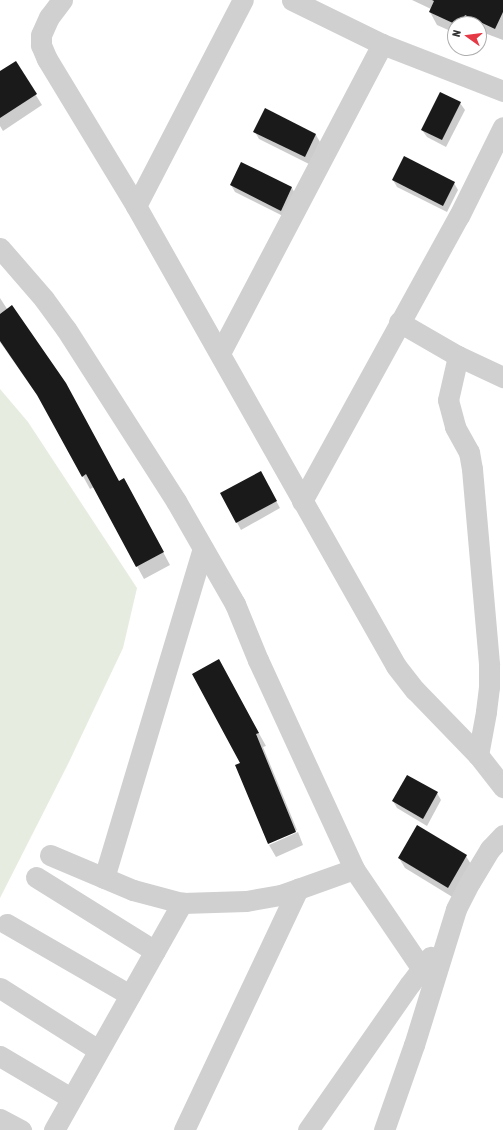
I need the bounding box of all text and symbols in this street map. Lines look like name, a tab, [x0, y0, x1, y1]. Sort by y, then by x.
north arrow	[447, 16, 487, 56]
text: N	[450, 29, 463, 38]

